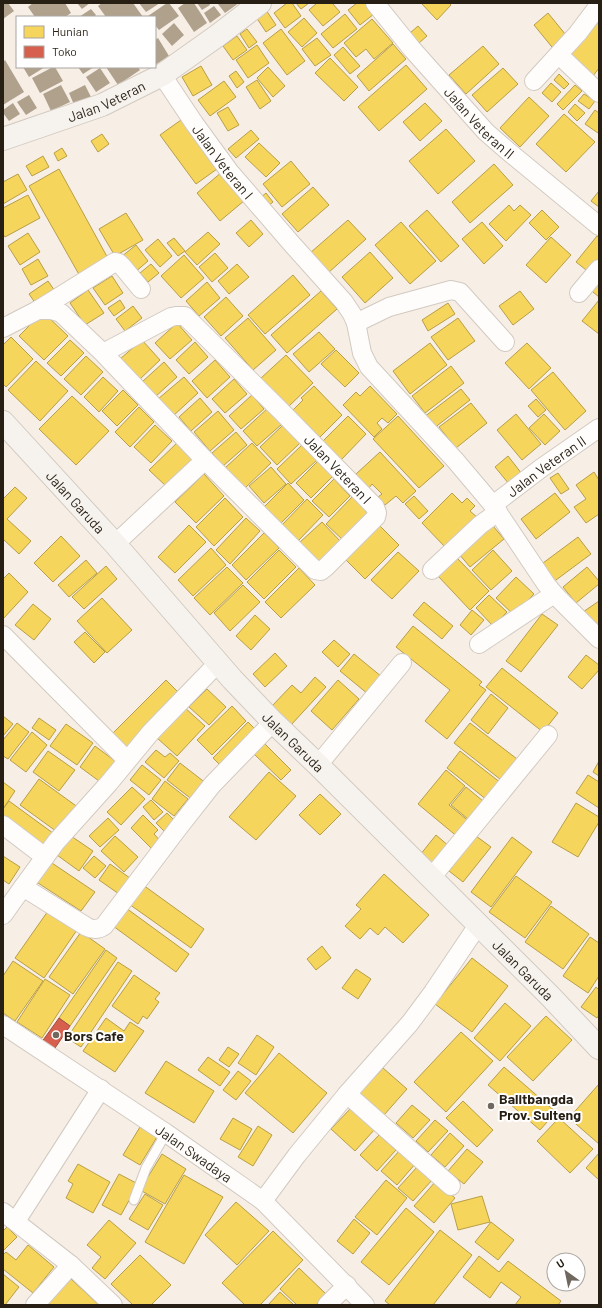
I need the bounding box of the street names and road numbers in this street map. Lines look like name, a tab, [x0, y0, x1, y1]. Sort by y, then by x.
street label: Jalan Veteran	[65, 76, 148, 125]
street label: Jalan Veteran II	[441, 83, 518, 162]
street label: Jalan Veteran I	[189, 121, 257, 202]
street label: Jalan Veteran I	[301, 431, 375, 507]
street label: Jalan Veteran II	[503, 432, 589, 500]
street label: Jalan Garuda	[43, 467, 109, 536]
street label: Jalan Garuda	[259, 708, 328, 775]
street label: Jalan Garuda	[490, 936, 558, 1004]
street label: Jalan Swadaya	[153, 1120, 236, 1185]

